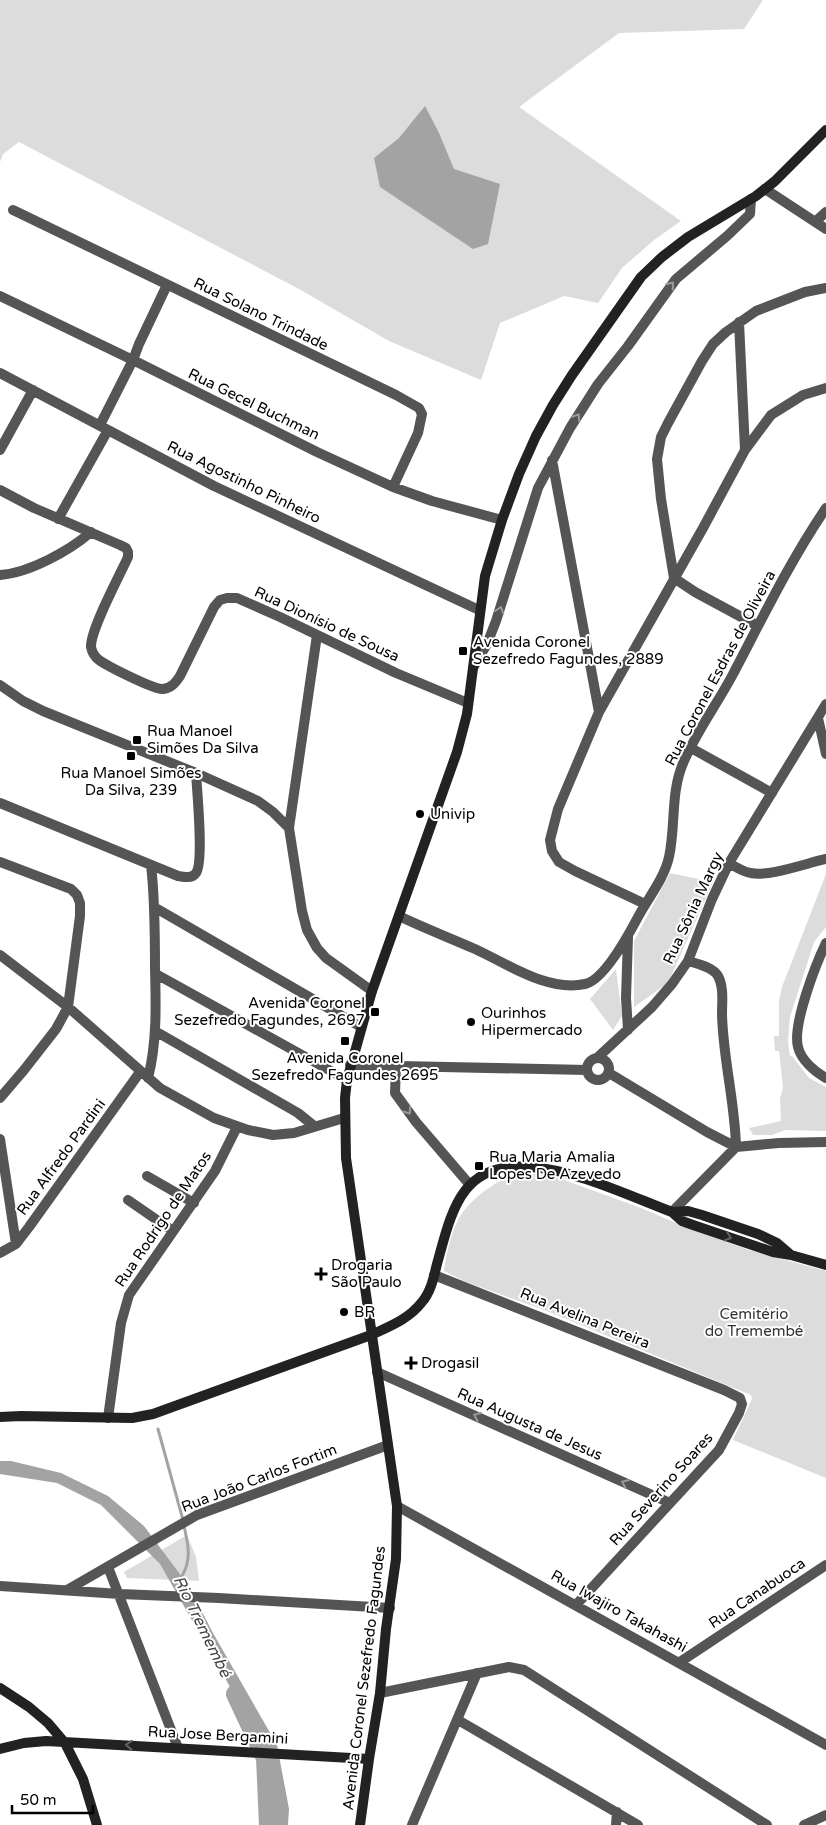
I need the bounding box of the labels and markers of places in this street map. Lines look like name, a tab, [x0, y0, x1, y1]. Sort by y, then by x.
place label: Avenida Coronel Sezefredo Fagundes, 2889	[473, 633, 664, 668]
marker: Avenida Coronel Sezefredo Fagundes, 2889	[457, 645, 469, 657]
place label: Rua Manoel Simões Da Silva	[147, 722, 259, 757]
marker: Rua Manoel Simões Da Silva	[131, 734, 143, 746]
marker: Rua Manoel Simões Da Silva, 239	[125, 750, 137, 762]
place label: Rua Manoel Simões Da Silva, 239	[61, 764, 201, 799]
place label: Univip	[430, 805, 475, 823]
marker: Univip	[414, 808, 426, 820]
place label: Avenida Coronel Sezefredo Fagundes, 2697	[174, 994, 365, 1029]
place label: Ourinhos Hipermercado	[481, 1004, 582, 1039]
marker: Avenida Coronel Sezefredo Fagundes, 2697	[369, 1006, 381, 1018]
marker: Ourinhos Hipermercado	[465, 1016, 477, 1028]
marker: Avenida Coronel Sezefredo Fagundes 2695	[339, 1035, 351, 1047]
place label: Avenida Coronel Sezefredo Fagundes 2695	[252, 1049, 438, 1084]
place label: Rua Maria Amalia Lopes De Azevedo	[489, 1148, 621, 1183]
marker: Rua Maria Amalia Lopes De Azevedo	[473, 1160, 485, 1172]
place label: Drogaria São Paulo	[331, 1256, 402, 1291]
marker: Drogaria São Paulo	[315, 1268, 327, 1280]
place label: BR	[354, 1303, 375, 1321]
marker: BR	[338, 1306, 350, 1318]
place label: Drogasil	[421, 1354, 479, 1372]
marker: Drogasil	[405, 1357, 417, 1369]

